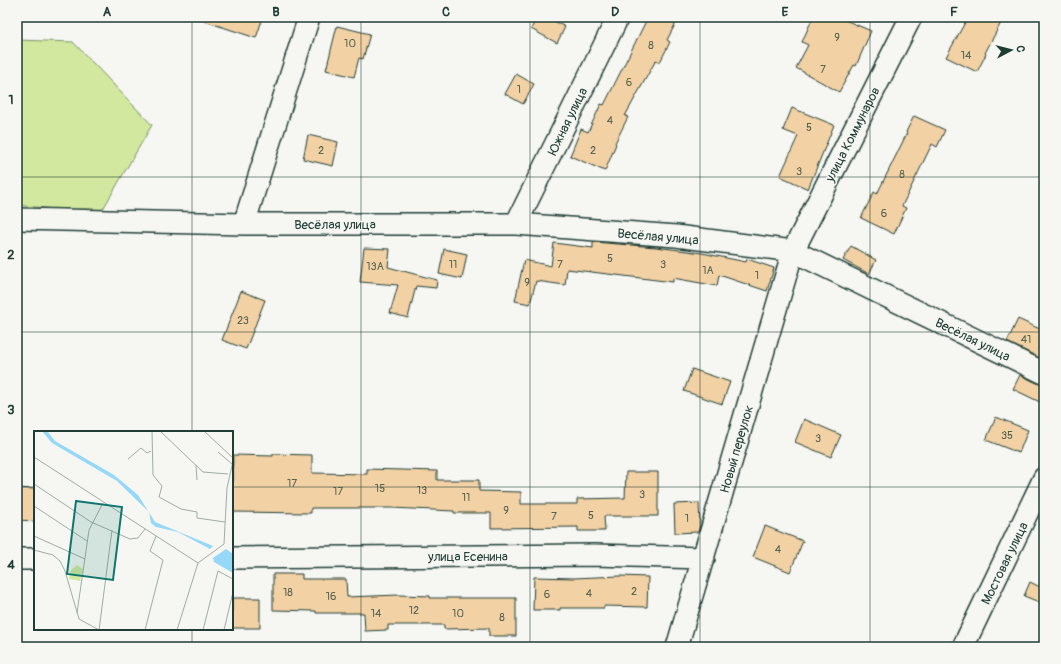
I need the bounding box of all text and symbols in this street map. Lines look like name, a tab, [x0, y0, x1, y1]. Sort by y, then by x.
text: A	[103, 4, 112, 20]
text: B	[272, 4, 280, 20]
text: C	[442, 4, 450, 20]
text: D	[611, 4, 619, 20]
text: E	[782, 4, 789, 20]
text: F	[950, 4, 958, 20]
north arrow	[991, 30, 1031, 70]
house number: 9	[834, 31, 840, 44]
house number: 10	[344, 37, 356, 50]
house number: 8	[648, 39, 654, 52]
text: С	[1014, 45, 1027, 53]
house number: 14	[961, 49, 972, 62]
house number: 7	[820, 63, 826, 76]
house number: 6	[626, 76, 632, 89]
house number: 1	[517, 83, 521, 96]
street label: улица Коммунаров	[822, 84, 884, 185]
street label: Южная улица	[545, 85, 591, 158]
text: 1	[8, 92, 14, 108]
house number: 4	[607, 114, 614, 127]
house number: 5	[806, 121, 812, 134]
house number: 2	[318, 144, 324, 157]
house number: 2	[590, 144, 596, 157]
house number: 3	[796, 165, 802, 178]
house number: 8	[899, 168, 905, 181]
house number: 6	[881, 207, 887, 220]
street label: Весёлая улица	[294, 217, 376, 233]
street label: Весёлая улица	[617, 225, 699, 249]
text: 2	[7, 247, 15, 263]
house number: 5	[607, 252, 613, 265]
house number: 11	[449, 258, 457, 271]
house number: 7	[557, 258, 563, 271]
house number: 3	[660, 258, 666, 271]
house number: 13А	[366, 260, 384, 273]
house number: 1А	[702, 264, 714, 277]
house number: 1	[755, 269, 759, 282]
house number: 9	[524, 276, 530, 289]
house number: 23	[237, 314, 249, 327]
street label: Весёлая улица	[932, 315, 1013, 365]
house number: 41	[1021, 333, 1031, 346]
text: 3	[7, 402, 15, 418]
street label: Новый переулок	[717, 403, 757, 495]
house number: 35	[1001, 429, 1013, 442]
inset map	[34, 431, 233, 630]
house number: 3	[815, 432, 821, 445]
house number: 17	[287, 477, 297, 490]
house number: 15	[375, 482, 385, 495]
house number: 13	[417, 484, 427, 497]
house number: 17	[333, 485, 343, 498]
house number: 3	[639, 488, 645, 501]
house number: 11	[462, 491, 470, 504]
house number: 9	[503, 504, 509, 517]
house number: 5	[588, 509, 594, 522]
house number: 7	[551, 510, 557, 523]
house number: 1	[685, 512, 689, 525]
street label: Мостовая улица	[978, 520, 1032, 607]
house number: 4	[775, 543, 782, 556]
street label: улица Есенина	[427, 549, 508, 565]
text: 4	[7, 557, 15, 573]
house number: 2	[631, 585, 637, 598]
house number: 18	[283, 586, 293, 599]
house number: 4	[586, 587, 593, 600]
house number: 6	[544, 588, 550, 601]
house number: 16	[326, 590, 336, 603]
house number: 12	[409, 604, 419, 617]
house number: 14	[371, 607, 382, 620]
house number: 10	[452, 607, 464, 620]
house number: 8	[499, 611, 505, 624]

